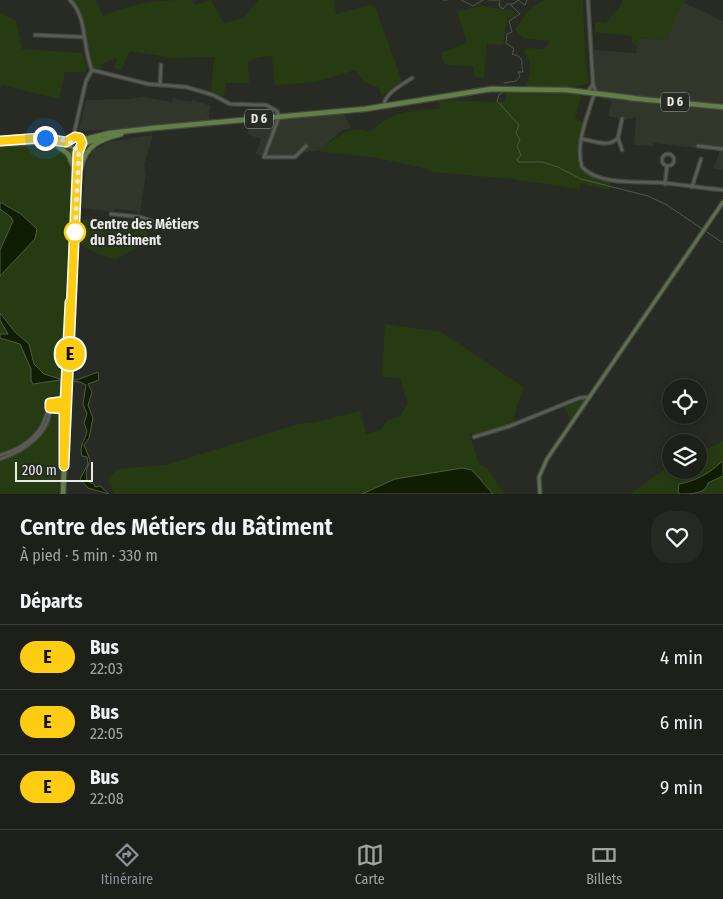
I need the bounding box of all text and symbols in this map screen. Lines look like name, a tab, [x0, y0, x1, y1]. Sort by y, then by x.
road number: D 6	[661, 92, 689, 111]
road number: D 6	[245, 110, 273, 128]
your location	[33, 126, 58, 151]
place label: Centre des Métiers du Bâtiment	[90, 216, 199, 249]
marker: Centre des Métiers du Bâtiment	[64, 221, 86, 243]
line badge: E	[54, 338, 86, 370]
text: E	[66, 343, 74, 365]
map controls	[662, 379, 707, 479]
button: locate	[662, 379, 707, 424]
button: layers	[662, 434, 707, 479]
scale bar	[15, 459, 92, 482]
text: 200 m	[22, 462, 57, 479]
button: heart	[651, 511, 703, 563]
text: Centre des Métiers du Bâtiment	[20, 513, 333, 541]
text: À pied · 5 min · 330 m	[20, 546, 158, 565]
text: Départs	[20, 590, 83, 613]
text: Bus	[90, 636, 119, 659]
text: E	[43, 646, 52, 668]
text: 4 min	[660, 646, 703, 669]
text: 22:03	[90, 659, 123, 678]
text: Bus	[90, 701, 119, 724]
text: E	[43, 711, 52, 733]
text: 6 min	[660, 711, 703, 734]
text: 22:05	[90, 724, 123, 743]
text: Bus	[90, 766, 119, 789]
text: E	[43, 776, 52, 798]
text: 9 min	[660, 776, 703, 799]
text: 22:08	[90, 789, 124, 808]
tab: Itinéraire	[101, 841, 153, 888]
tab: Carte	[355, 841, 385, 888]
tab: Billets	[586, 841, 622, 888]

